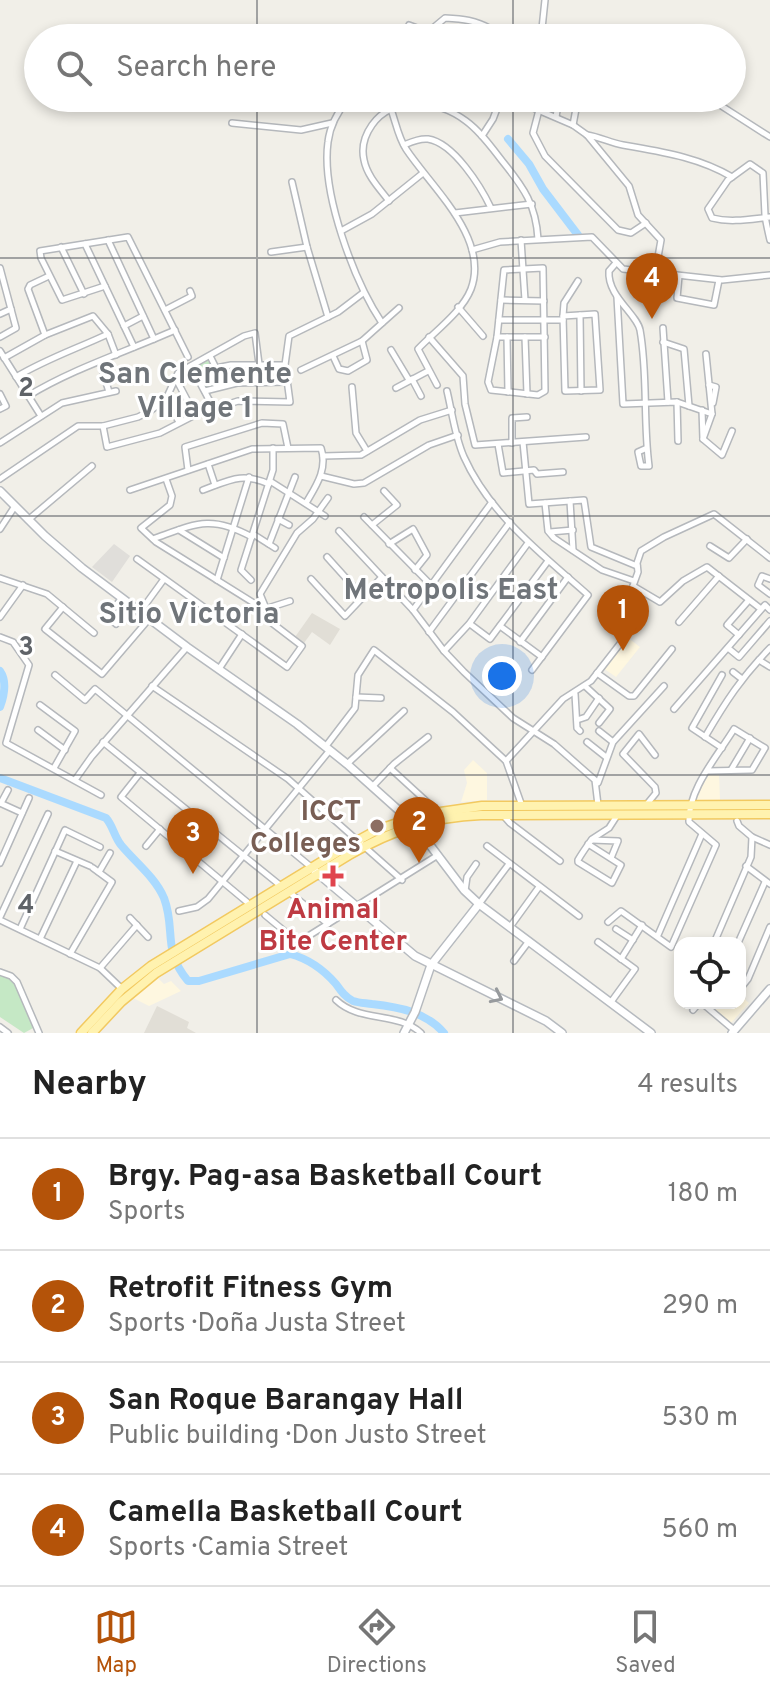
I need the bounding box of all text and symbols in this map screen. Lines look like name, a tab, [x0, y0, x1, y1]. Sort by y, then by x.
search box	[24, 24, 746, 112]
icon: search	[52, 46, 96, 90]
text: Search here	[116, 50, 276, 87]
pin: 4	[626, 253, 678, 319]
district label: San Clemente Village 1	[98, 357, 292, 428]
text: 2	[18, 373, 34, 406]
district label: Metropolis East	[343, 573, 559, 610]
pin: 1	[597, 585, 649, 651]
district label: Sitio Victoria	[99, 597, 279, 634]
text: 3	[18, 632, 34, 665]
your location	[482, 656, 522, 696]
place label: ICCT Colleges	[250, 795, 361, 863]
pin: 2	[393, 797, 445, 863]
pin: 3	[167, 808, 219, 874]
marker: ICCT Colleges	[368, 817, 386, 835]
marker: Animal Bite Center	[322, 865, 344, 887]
text: 4	[18, 890, 34, 923]
place label: Animal Bite Center	[259, 893, 408, 961]
map controls	[674, 937, 746, 1009]
button: locate	[674, 937, 746, 1009]
one-way arrow	[489, 988, 504, 1003]
text: Nearby	[32, 1064, 147, 1107]
text: 4 results	[637, 1069, 738, 1102]
text: Brgy. Pag-asa Basketball Court	[108, 1159, 542, 1196]
text: 1	[53, 1178, 63, 1211]
text: 180 m	[668, 1178, 738, 1211]
text: Sports	[108, 1196, 185, 1229]
text: Retrofit Fitness Gym	[108, 1271, 393, 1308]
text: 2	[50, 1290, 66, 1323]
text: 290 m	[662, 1290, 738, 1323]
text: Sports · Doña Justa Street	[108, 1308, 406, 1341]
text: San Roque Barangay Hall	[108, 1383, 464, 1420]
text: 3	[50, 1402, 66, 1435]
text: 530 m	[662, 1402, 738, 1435]
text: Public building · Don Justo Street	[108, 1420, 487, 1453]
text: Camella Basketball Court	[108, 1495, 462, 1532]
text: 4	[50, 1514, 66, 1547]
text: 560 m	[662, 1514, 738, 1547]
text: Sports · Camia Street	[108, 1532, 348, 1565]
tab: Map	[94, 1605, 138, 1680]
tab: Directions	[327, 1605, 427, 1680]
tab: Saved	[615, 1605, 676, 1680]

